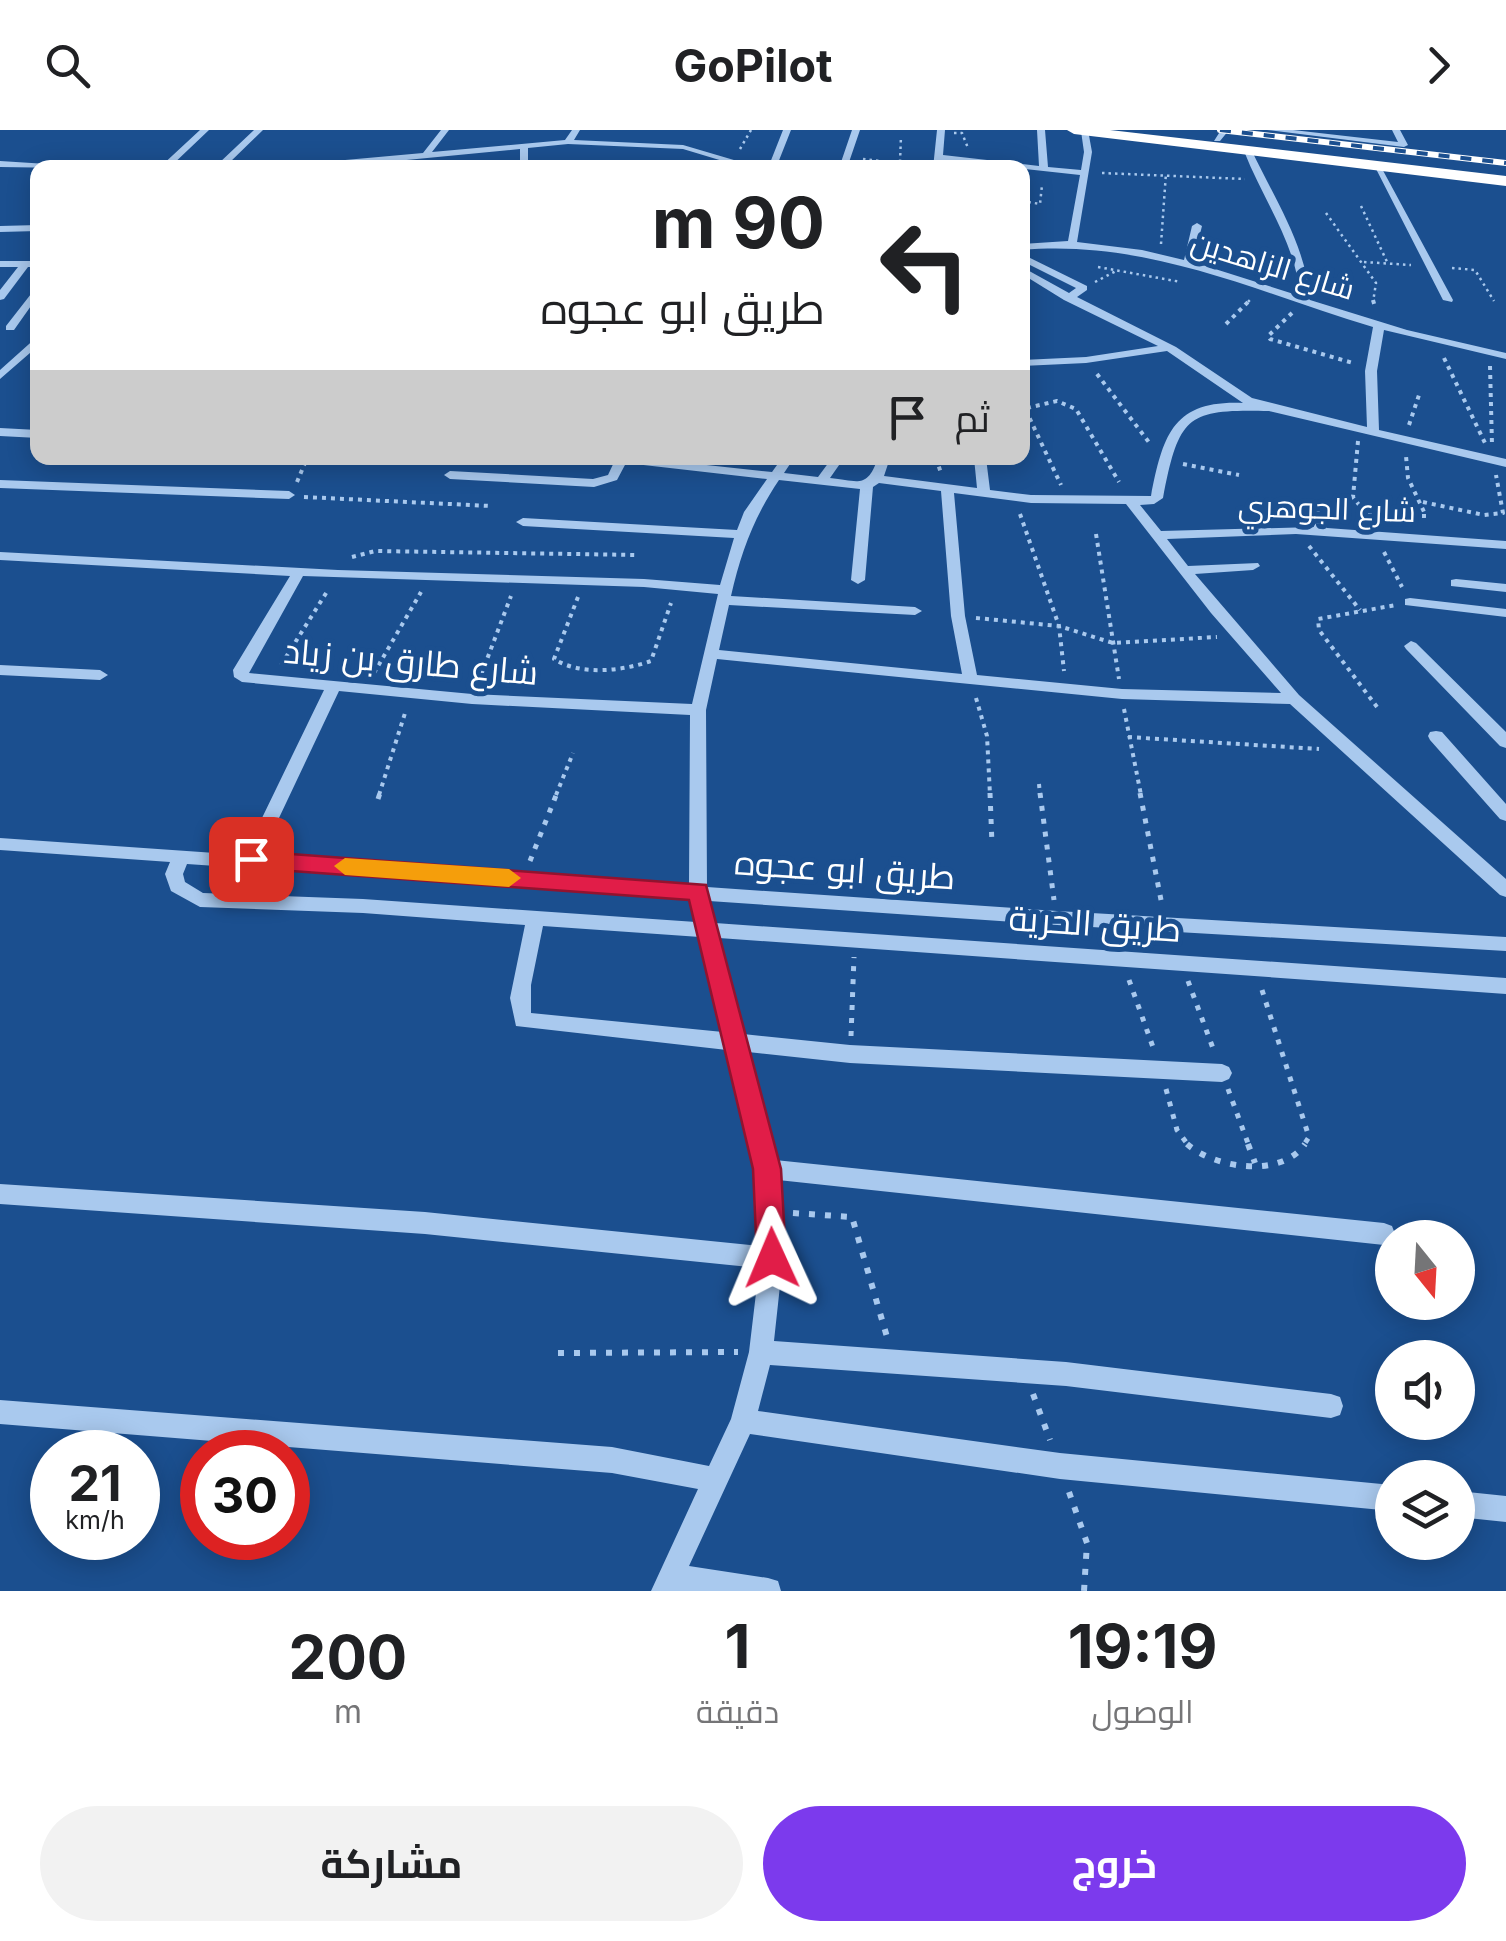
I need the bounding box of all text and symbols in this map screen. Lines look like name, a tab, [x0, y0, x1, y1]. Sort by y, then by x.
icon: search	[40, 38, 95, 93]
text: GoPilot	[674, 38, 833, 93]
icon: forward	[1411, 38, 1466, 93]
text: 90 m	[652, 180, 825, 265]
icon: left	[860, 200, 990, 330]
street label: شارع الزاهدين	[1186, 223, 1359, 310]
text: طريق ابو عجوه	[541, 280, 825, 335]
icon: arrive	[880, 390, 935, 445]
text: ثم	[955, 395, 990, 441]
street label: شارع الجوهري	[1237, 487, 1417, 535]
street label: شارع طارق بن زياد	[282, 629, 540, 696]
pin	[209, 817, 294, 902]
icon: arrive	[224, 832, 279, 887]
street label: طريق ابو عجوه	[733, 840, 957, 900]
street label: طريق الحرية	[1007, 896, 1183, 952]
position arrow	[720, 1206, 824, 1310]
north arrow	[1375, 1220, 1475, 1320]
map controls	[1375, 1220, 1475, 1560]
button: sound	[1375, 1340, 1475, 1440]
speed limit sign: 30	[180, 1430, 310, 1560]
text: 21	[68, 1453, 122, 1513]
button: layers	[1375, 1460, 1475, 1560]
text: km/h	[65, 1505, 125, 1535]
text: 1	[725, 1610, 750, 1682]
text: 19:19	[1068, 1610, 1217, 1682]
text: 200	[289, 1621, 407, 1693]
text: m	[334, 1692, 362, 1731]
text: دقيقة	[696, 1692, 779, 1731]
text: الوصول	[1092, 1692, 1194, 1731]
button: مشاركة	[40, 1806, 743, 1921]
button: خروج	[763, 1806, 1466, 1921]

